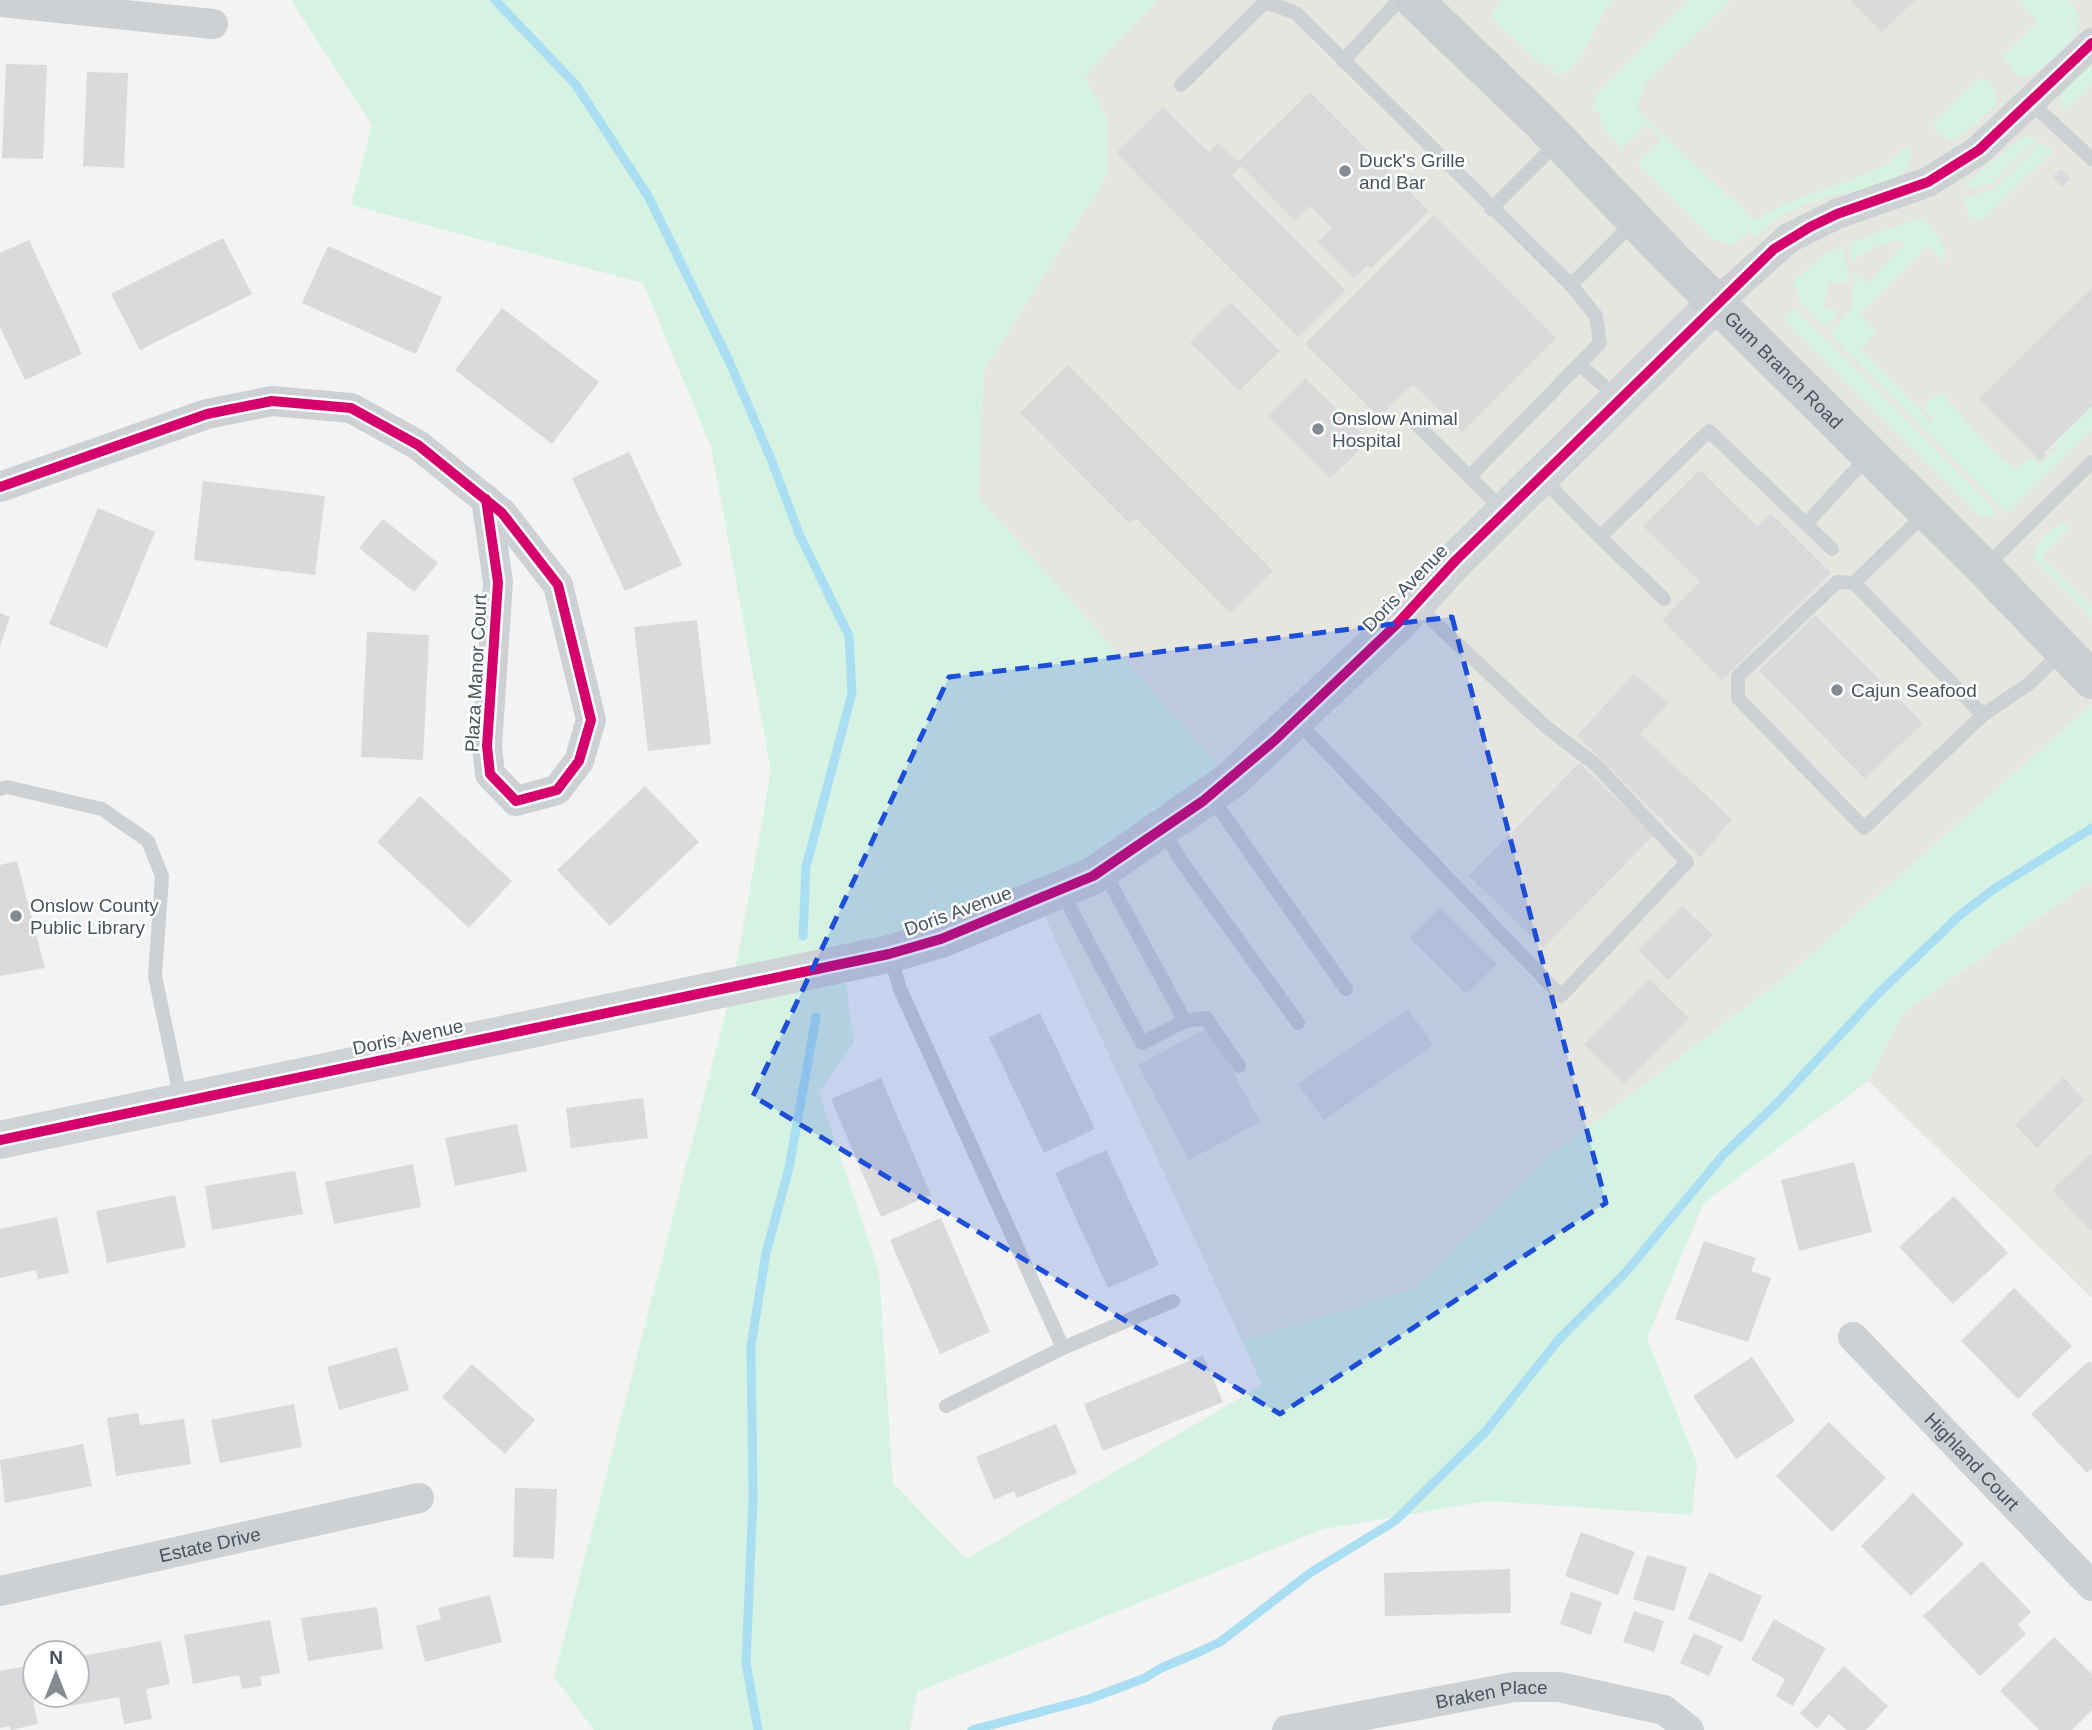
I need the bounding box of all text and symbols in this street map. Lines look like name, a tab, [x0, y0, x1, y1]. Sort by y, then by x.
place label: Duck's Grille and Bar	[1359, 150, 1465, 193]
marker: Duck's Grille and Bar	[1337, 163, 1353, 179]
street label: Gum Branch Road	[1720, 307, 1847, 433]
place label: Onslow Animal Hospital	[1332, 408, 1458, 451]
marker: Onslow Animal Hospital	[1310, 421, 1326, 437]
street label: Doris Avenue	[1358, 540, 1452, 636]
street label: Plaza Manor Court	[461, 593, 491, 753]
place label: Cajun Seafood	[1851, 680, 1977, 701]
marker: Cajun Seafood	[1829, 682, 1845, 698]
street label: Doris Avenue	[901, 882, 1015, 940]
place label: Onslow County Public Library	[30, 895, 159, 938]
marker: Onslow County Public Library	[8, 908, 24, 924]
street label: Doris Avenue	[351, 1015, 465, 1059]
street label: Highland Court	[1921, 1408, 2024, 1515]
street label: Estate Drive	[157, 1523, 263, 1566]
north arrow	[21, 1639, 91, 1709]
text: N	[49, 1647, 63, 1668]
street label: Braken Place	[1434, 1677, 1548, 1712]

